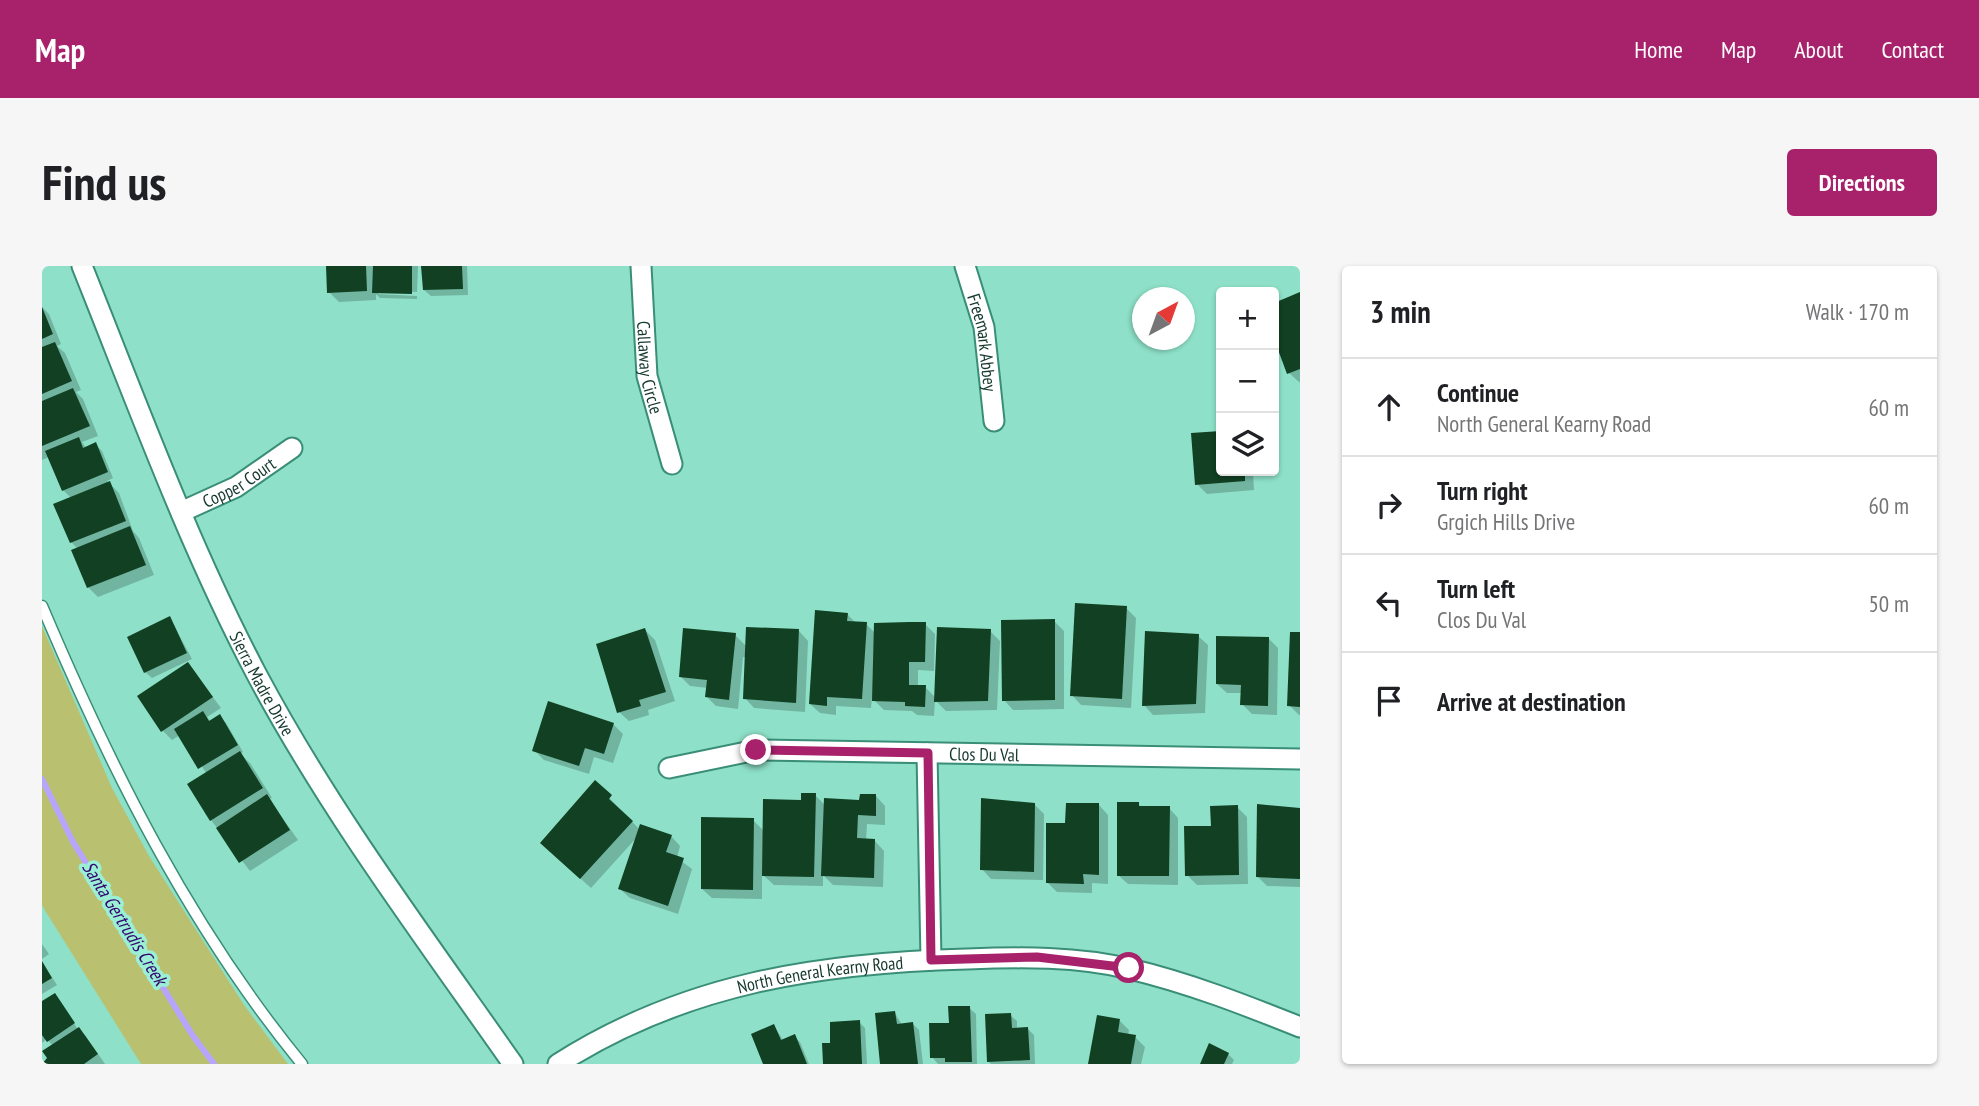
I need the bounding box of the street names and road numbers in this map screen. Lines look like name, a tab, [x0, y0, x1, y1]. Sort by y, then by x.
street label: Freemark Abbey	[963, 291, 1002, 393]
street label: Callaway Circle	[633, 320, 669, 416]
street label: Copper Court	[199, 452, 280, 512]
street label: Sierra Madre Drive	[225, 627, 300, 740]
street label: Clos Du Val	[949, 742, 1020, 766]
street label: North General Kearny Road	[735, 950, 904, 998]

